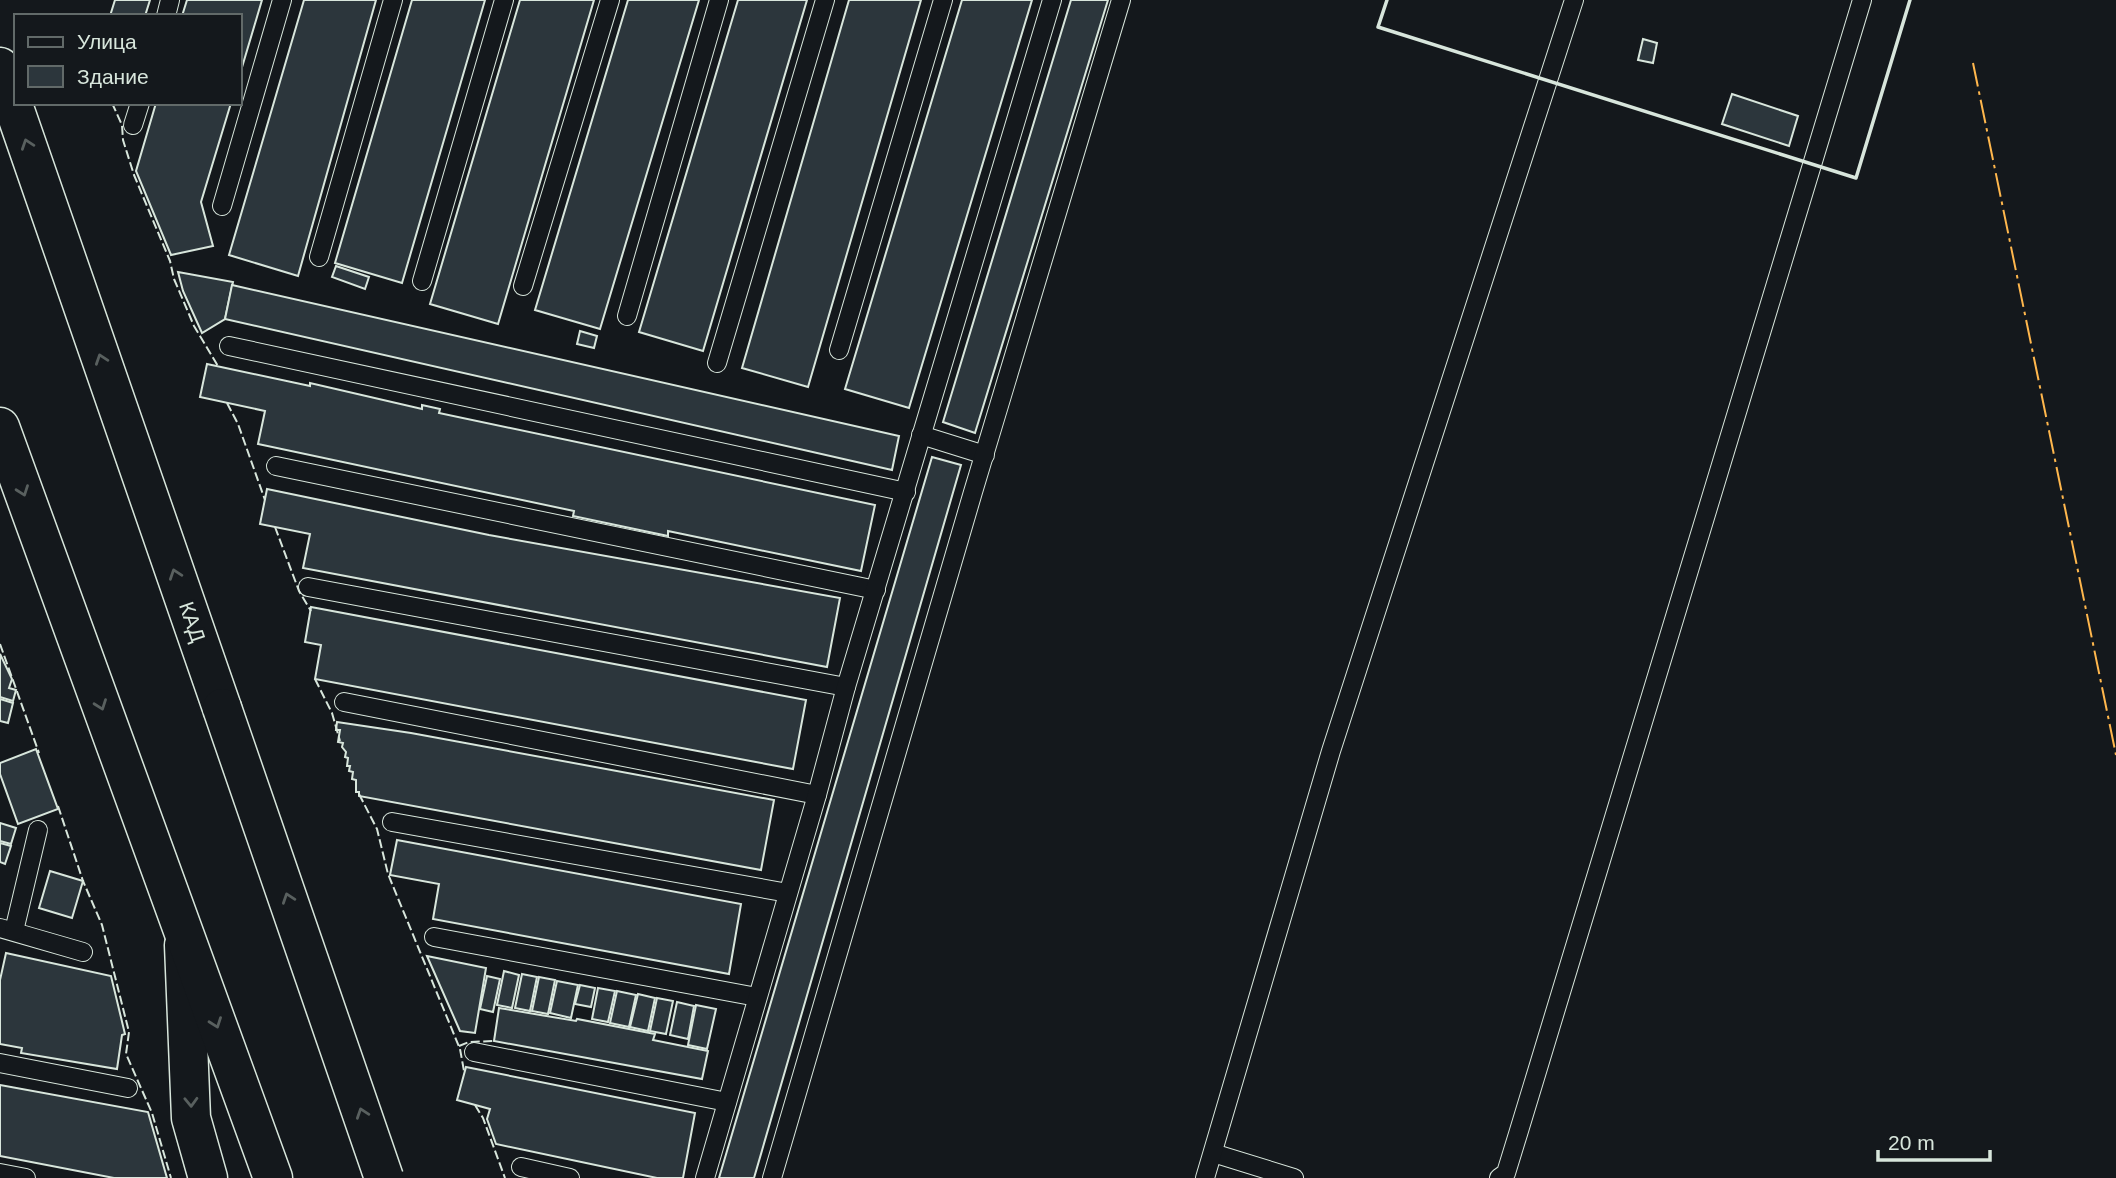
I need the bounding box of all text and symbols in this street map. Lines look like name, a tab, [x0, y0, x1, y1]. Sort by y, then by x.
legend	[14, 14, 242, 105]
text: Улица	[77, 30, 137, 53]
text: Здание	[77, 65, 149, 88]
one-way arrow	[21, 138, 35, 150]
one-way arrow	[95, 353, 109, 365]
one-way arrow	[15, 484, 29, 496]
one-way arrow	[169, 568, 183, 580]
street label: КАД	[175, 599, 210, 645]
one-way arrow	[92, 698, 106, 710]
one-way arrow	[282, 893, 296, 905]
one-way arrow	[208, 1016, 222, 1028]
one-way arrow	[183, 1097, 198, 1108]
one-way arrow	[356, 1108, 370, 1120]
scale bar	[1878, 1118, 1990, 1162]
text: 20 m	[1888, 1131, 1935, 1154]

